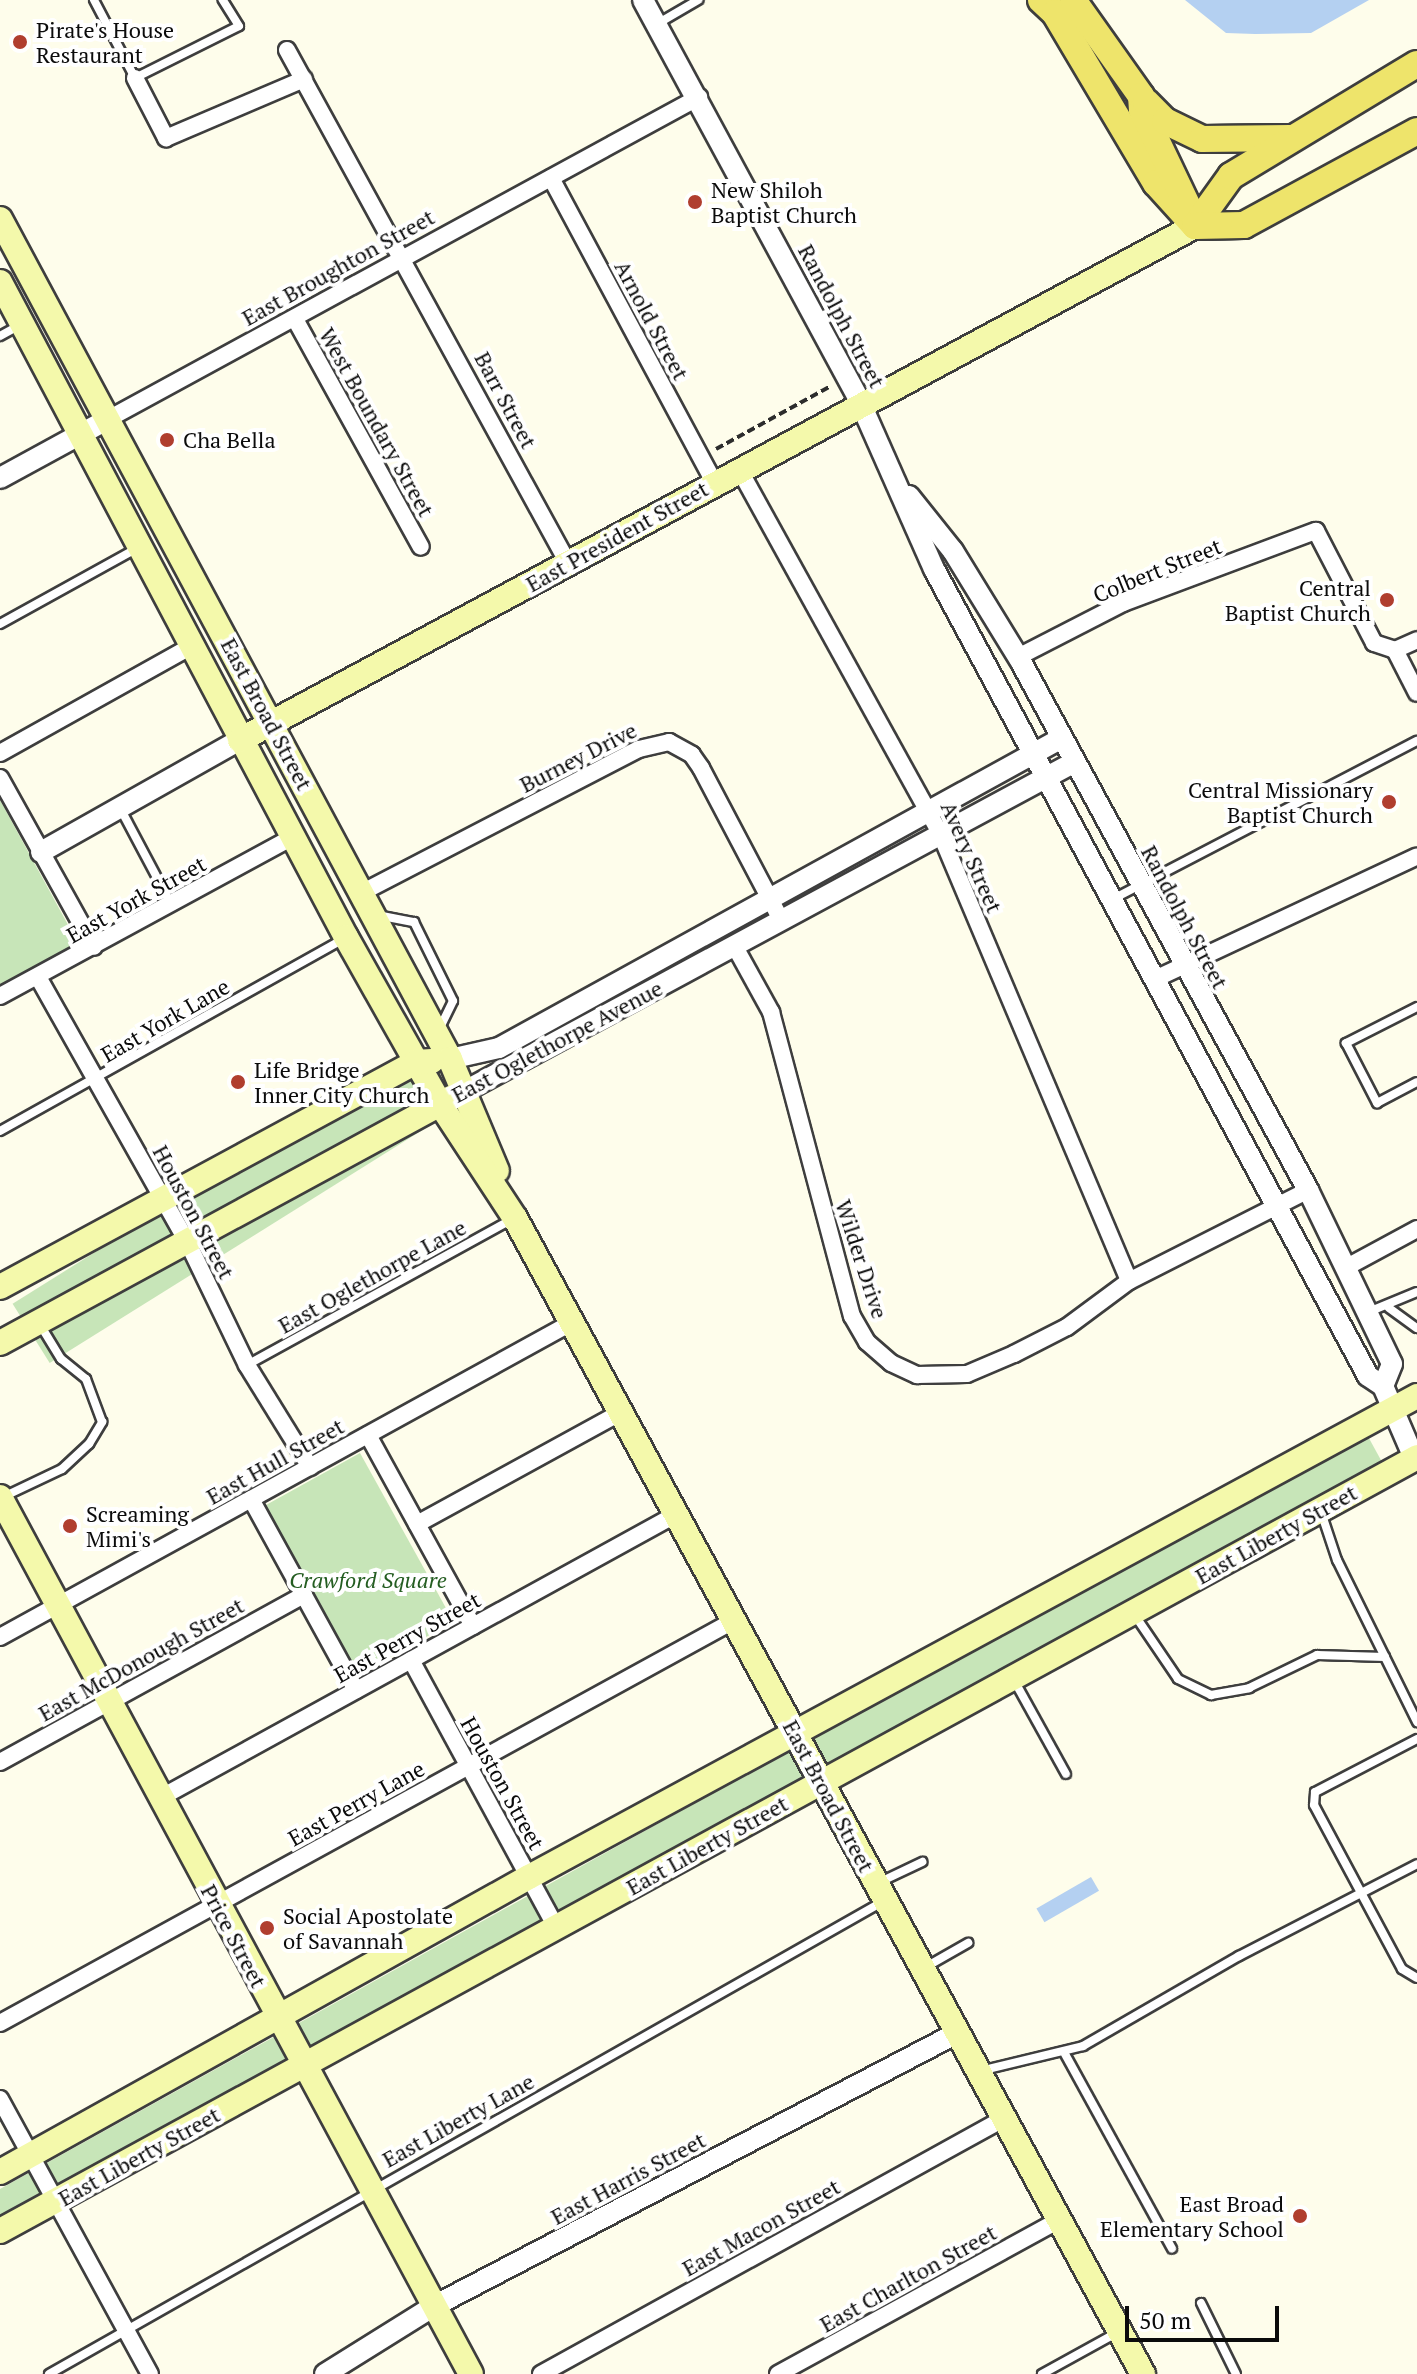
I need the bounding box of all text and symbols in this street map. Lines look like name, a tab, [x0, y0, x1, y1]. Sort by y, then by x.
place label: Pirate's House Restaurant	[36, 16, 174, 68]
marker: Pirate's House Restaurant	[11, 33, 29, 51]
place label: New Shiloh Baptist Church	[711, 176, 857, 228]
marker: New Shiloh Baptist Church	[686, 193, 704, 211]
street label: East Broughton Street	[237, 203, 439, 331]
street label: Randolph Street	[793, 240, 891, 392]
street label: Arnold Street	[609, 256, 695, 384]
street label: West Boundary Street	[314, 323, 440, 521]
street label: Barr Street	[470, 347, 542, 453]
place label: Cha Bella	[183, 427, 275, 453]
marker: Cha Bella	[158, 431, 176, 449]
street label: East President Street	[521, 475, 713, 597]
street label: Colbert Street	[1089, 532, 1225, 608]
place label: Central Baptist Church	[1225, 574, 1371, 626]
marker: Central Baptist Church	[1378, 591, 1396, 609]
street label: East Broad Street	[216, 633, 318, 795]
street label: Burney Drive	[515, 716, 641, 798]
place label: Central Missionary Baptist Church	[1188, 776, 1373, 828]
marker: Central Missionary Baptist Church	[1380, 793, 1398, 811]
street label: Avery Street	[936, 797, 1008, 917]
street label: Randolph Street	[1136, 841, 1234, 993]
street label: East York Street	[62, 850, 210, 948]
street label: East York Lane	[96, 973, 234, 1067]
street label: East Oglethorpe Avenue	[447, 974, 667, 1108]
place label: Life Bridge Inner City Church	[254, 1056, 429, 1108]
marker: Life Bridge Inner City Church	[229, 1073, 247, 1091]
street label: Houston Street	[148, 1141, 240, 1283]
street label: Wilder Drive	[830, 1196, 894, 1322]
street label: East Oglethorpe Lane	[274, 1213, 470, 1339]
street label: East Hull Street	[202, 1412, 348, 1510]
street label: East Liberty Street	[1191, 1479, 1361, 1589]
place label: Screaming Mimi's	[86, 1500, 189, 1552]
marker: Screaming Mimi's	[61, 1517, 79, 1535]
park label: Crawford Square	[289, 1567, 447, 1593]
street label: East Perry Street	[329, 1586, 485, 1688]
street label: East McDonough Street	[34, 1592, 248, 1726]
street label: Houston Street	[456, 1712, 550, 1854]
street label: East Broad Street	[778, 1715, 880, 1877]
street label: East Perry Lane	[283, 1755, 429, 1851]
street label: East Liberty Street	[622, 1790, 792, 1900]
street label: Price Street	[196, 1880, 272, 1992]
place label: Social Apostolate of Savannah	[283, 1902, 453, 1954]
marker: Social Apostolate of Savannah	[258, 1919, 276, 1937]
street label: East Liberty Lane	[378, 2067, 538, 2173]
street label: East Liberty Street	[54, 2101, 224, 2211]
street label: East Harris Street	[546, 2126, 710, 2230]
street label: East Macon Street	[678, 2173, 844, 2281]
place label: East Broad Elementary School	[1100, 2190, 1284, 2242]
marker: East Broad Elementary School	[1291, 2207, 1309, 2225]
street label: East Charlton Street	[815, 2219, 1001, 2337]
scale bar	[1129, 2290, 1283, 2340]
text: 50 m	[1139, 2304, 1191, 2336]

